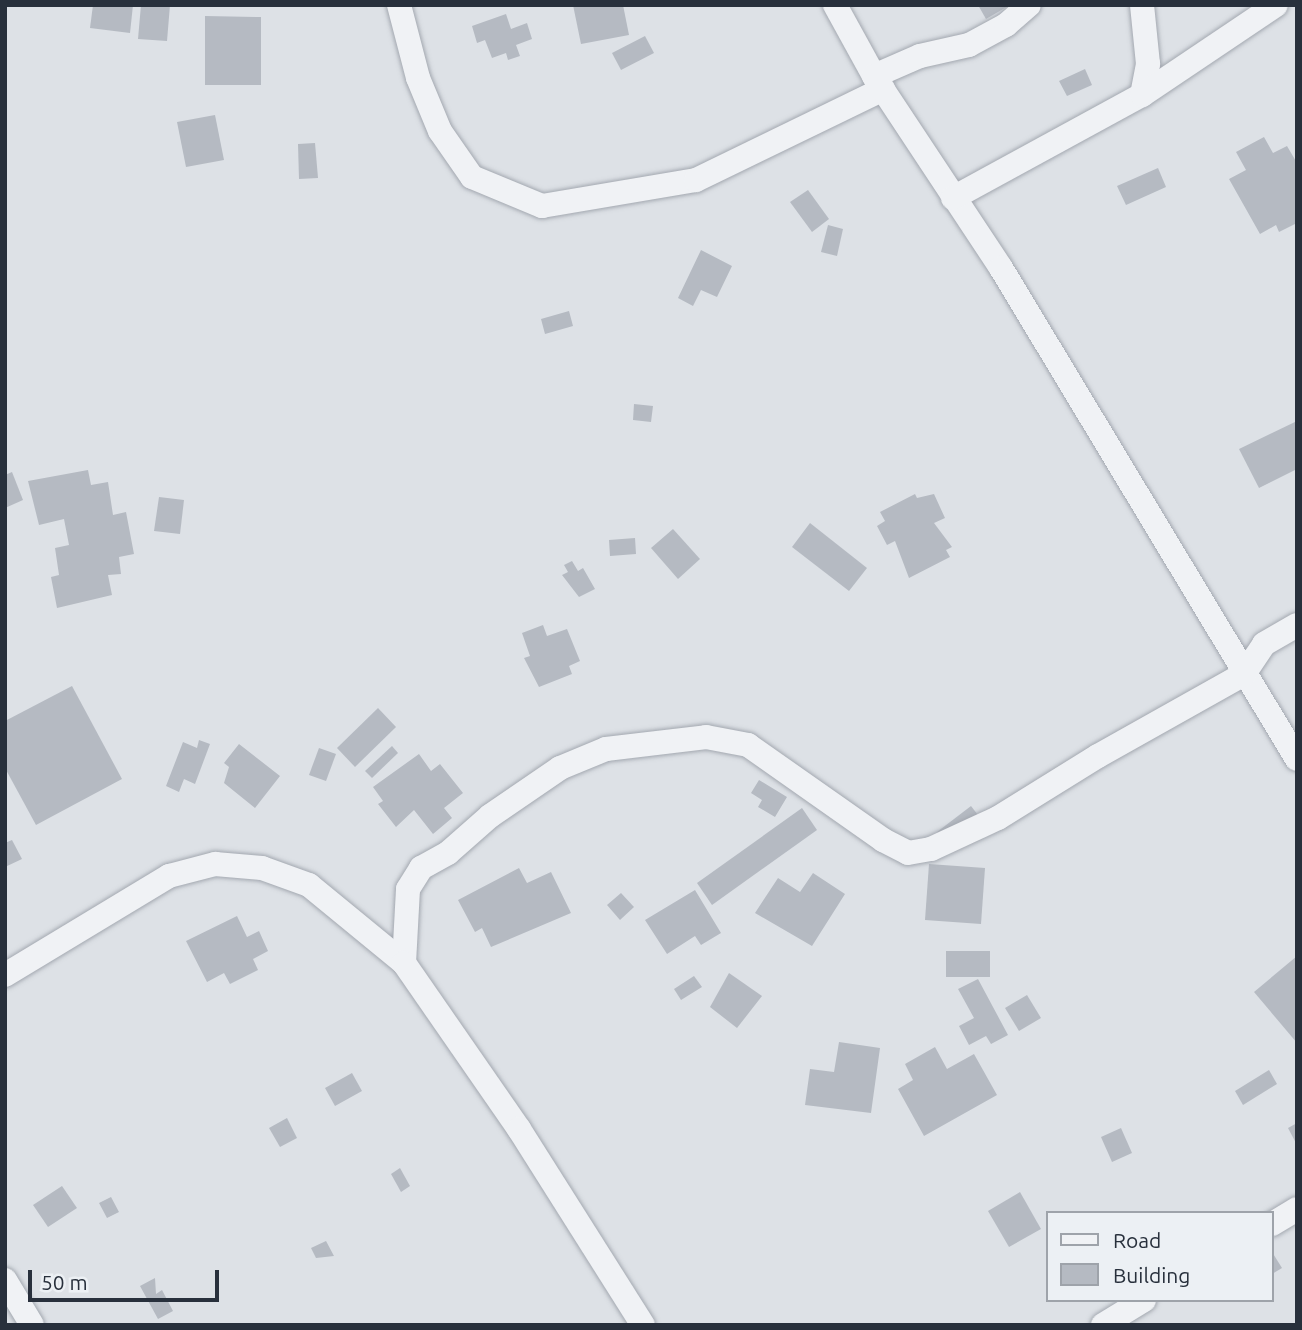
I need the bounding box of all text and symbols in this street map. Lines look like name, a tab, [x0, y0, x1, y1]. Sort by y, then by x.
legend	[1046, 1211, 1274, 1302]
text: Road	[1113, 1228, 1161, 1252]
scale bar	[32, 1256, 222, 1300]
text: Building	[1113, 1263, 1190, 1287]
text: 50 m	[41, 1270, 88, 1294]

